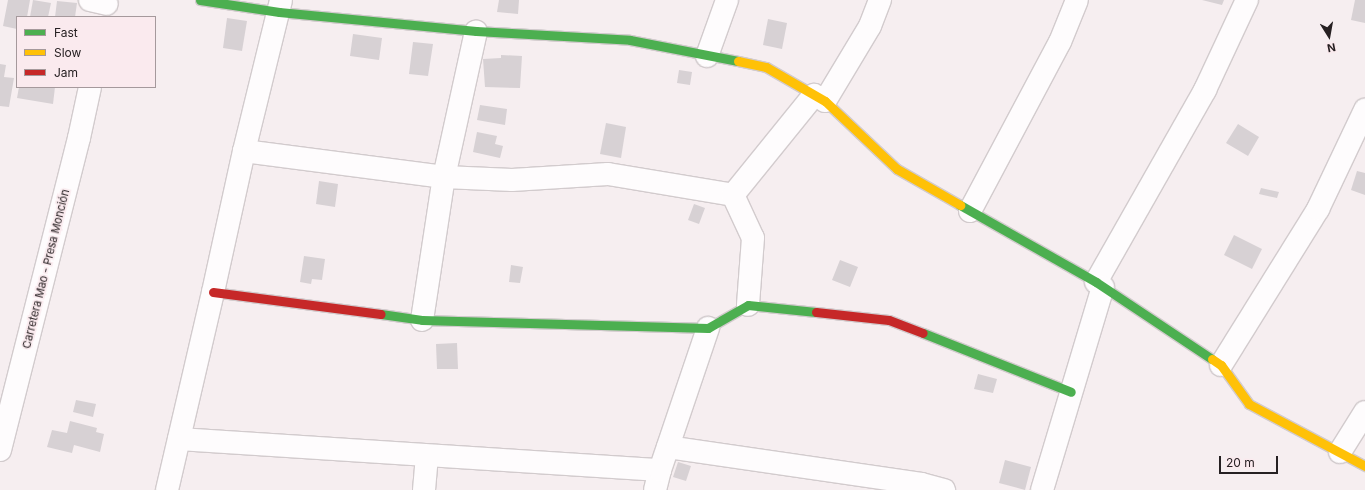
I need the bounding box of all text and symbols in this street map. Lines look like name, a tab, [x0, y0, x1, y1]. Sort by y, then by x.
legend	[16, 16, 156, 88]
north arrow	[1309, 16, 1349, 56]
text: Fast	[54, 25, 78, 40]
text: N	[1326, 40, 1337, 55]
text: Slow	[54, 45, 81, 60]
text: Jam	[54, 65, 78, 80]
street label: Carretera Mao - Presa Monción	[20, 188, 72, 350]
scale bar	[1221, 448, 1280, 474]
text: 20 m	[1226, 455, 1255, 470]

